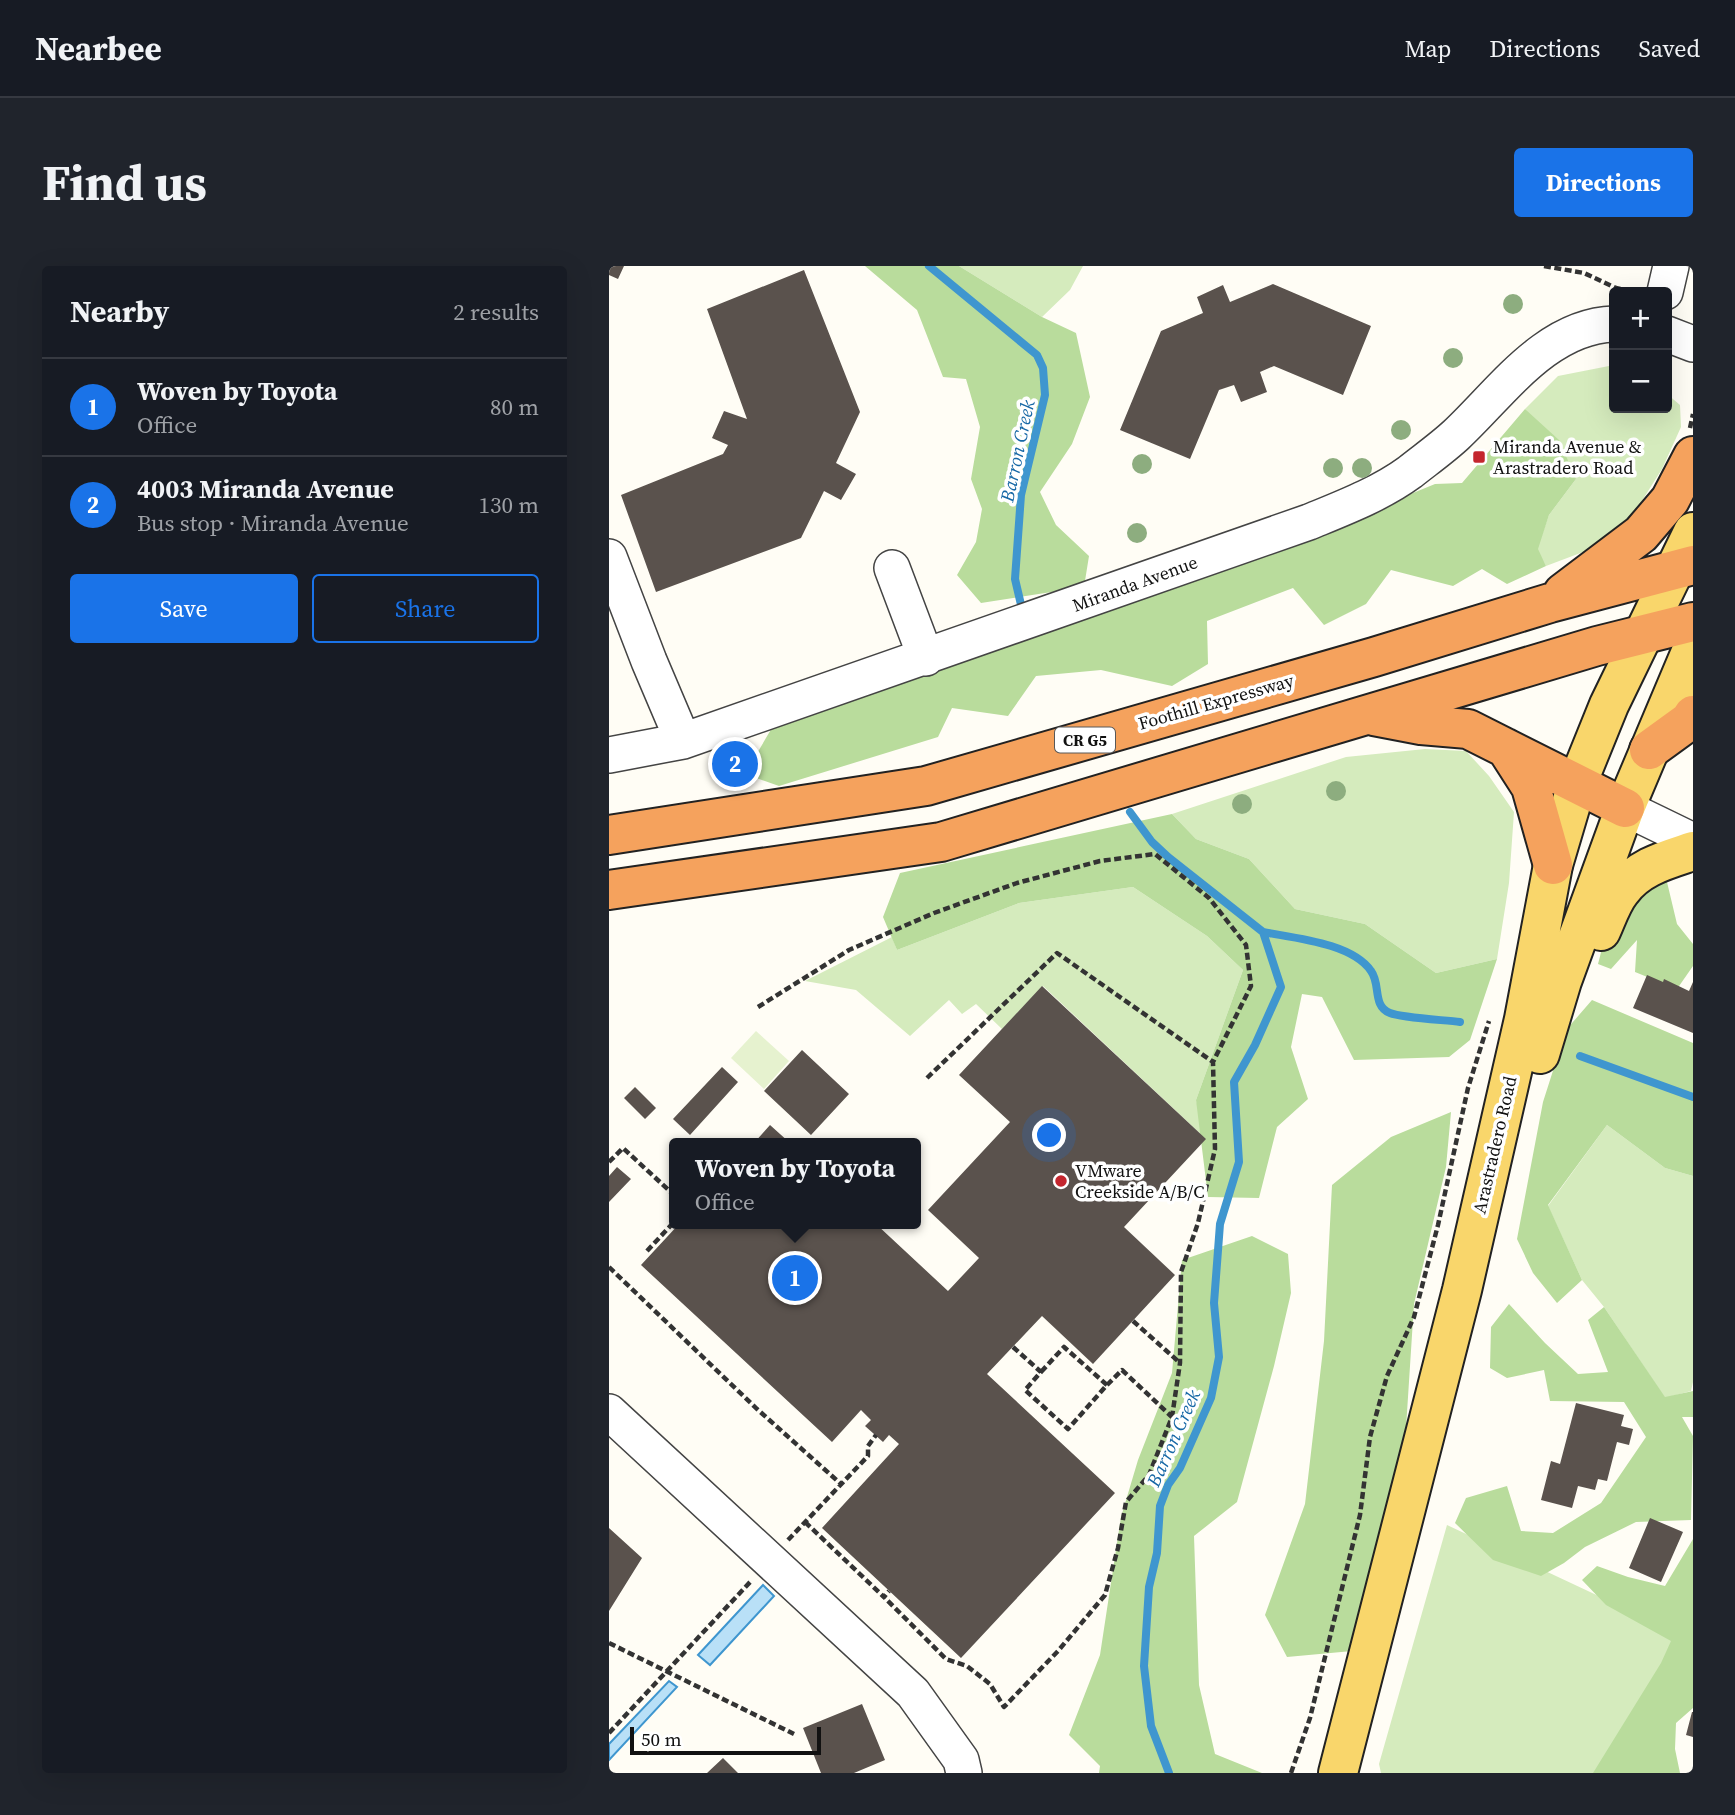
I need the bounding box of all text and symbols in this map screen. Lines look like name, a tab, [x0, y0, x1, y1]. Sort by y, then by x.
text: Nearbee	[35, 26, 162, 71]
text: Map	[1404, 32, 1451, 65]
text: Directions	[1489, 32, 1600, 65]
text: Saved	[1638, 32, 1700, 65]
button: Directions	[1514, 148, 1693, 217]
text: Find us	[42, 149, 207, 216]
map controls	[1609, 287, 1672, 413]
button: +	[1609, 287, 1672, 350]
text: Nearby	[70, 291, 169, 332]
text: 2 results	[453, 296, 539, 328]
button: −	[1609, 350, 1672, 413]
text: Woven by Toyota	[137, 373, 338, 409]
text: 1	[87, 391, 99, 423]
text: 80 m	[490, 391, 539, 423]
water label: Barron Creek	[993, 398, 1040, 505]
text: Office	[137, 409, 197, 441]
place label: Miranda Avenue & Arastradero Road	[1493, 434, 1642, 480]
marker: Miranda Avenue & Arastradero Road	[1471, 449, 1487, 465]
text: 4003 Miranda Avenue	[137, 471, 394, 507]
text: 2	[87, 489, 99, 521]
text: 130 m	[478, 489, 539, 521]
text: Bus stop · Miranda Avenue	[137, 507, 409, 539]
street label: Miranda Avenue	[1069, 549, 1201, 618]
button: Save	[70, 574, 298, 643]
button: Share	[312, 574, 539, 643]
street label: Foothill Expressway	[1135, 667, 1297, 736]
road number: CR G5	[1055, 727, 1115, 752]
pin: 2	[712, 738, 758, 790]
street label: Arastradero Road	[1467, 1074, 1522, 1216]
your location	[1032, 1118, 1066, 1152]
popup	[669, 1138, 921, 1229]
text: Woven by Toyota	[695, 1150, 895, 1186]
place label: VMware Creekside A/B/C	[1075, 1158, 1205, 1204]
marker: VMware Creekside A/B/C	[1053, 1173, 1069, 1189]
text: Office	[695, 1186, 755, 1218]
pin: 1	[772, 1252, 818, 1304]
water label: Barron Creek	[1140, 1385, 1206, 1492]
scale bar	[630, 1724, 821, 1756]
text: 50 m	[641, 1726, 682, 1752]

